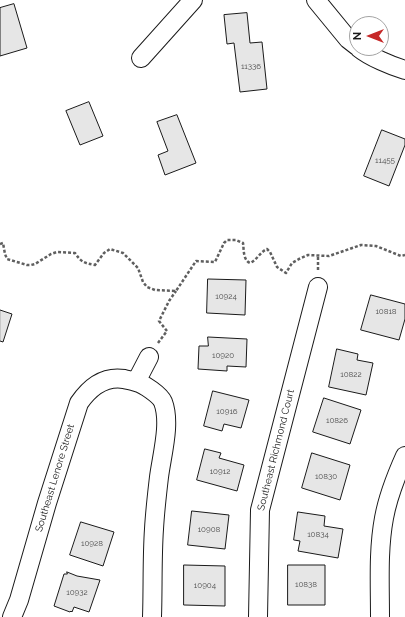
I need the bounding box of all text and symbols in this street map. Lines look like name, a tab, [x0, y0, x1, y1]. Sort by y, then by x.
north arrow	[349, 16, 389, 56]
text: N	[351, 32, 364, 40]
house number: 11336	[241, 62, 261, 72]
house number: 11455	[375, 156, 395, 166]
house number: 10924	[215, 292, 237, 302]
house number: 10818	[375, 307, 397, 317]
house number: 10920	[212, 351, 234, 361]
house number: 10822	[340, 370, 362, 380]
street label: Southeast Richmond Court	[255, 388, 297, 512]
house number: 10916	[216, 407, 238, 417]
house number: 10826	[326, 416, 348, 426]
street label: Southeast Lenore Street	[33, 423, 77, 533]
house number: 10912	[210, 467, 230, 477]
house number: 10830	[315, 472, 337, 482]
house number: 10908	[198, 525, 220, 535]
house number: 10834	[307, 530, 329, 540]
house number: 10928	[81, 539, 103, 549]
house number: 10838	[295, 580, 317, 590]
house number: 10904	[194, 581, 216, 591]
house number: 10932	[66, 588, 88, 598]

